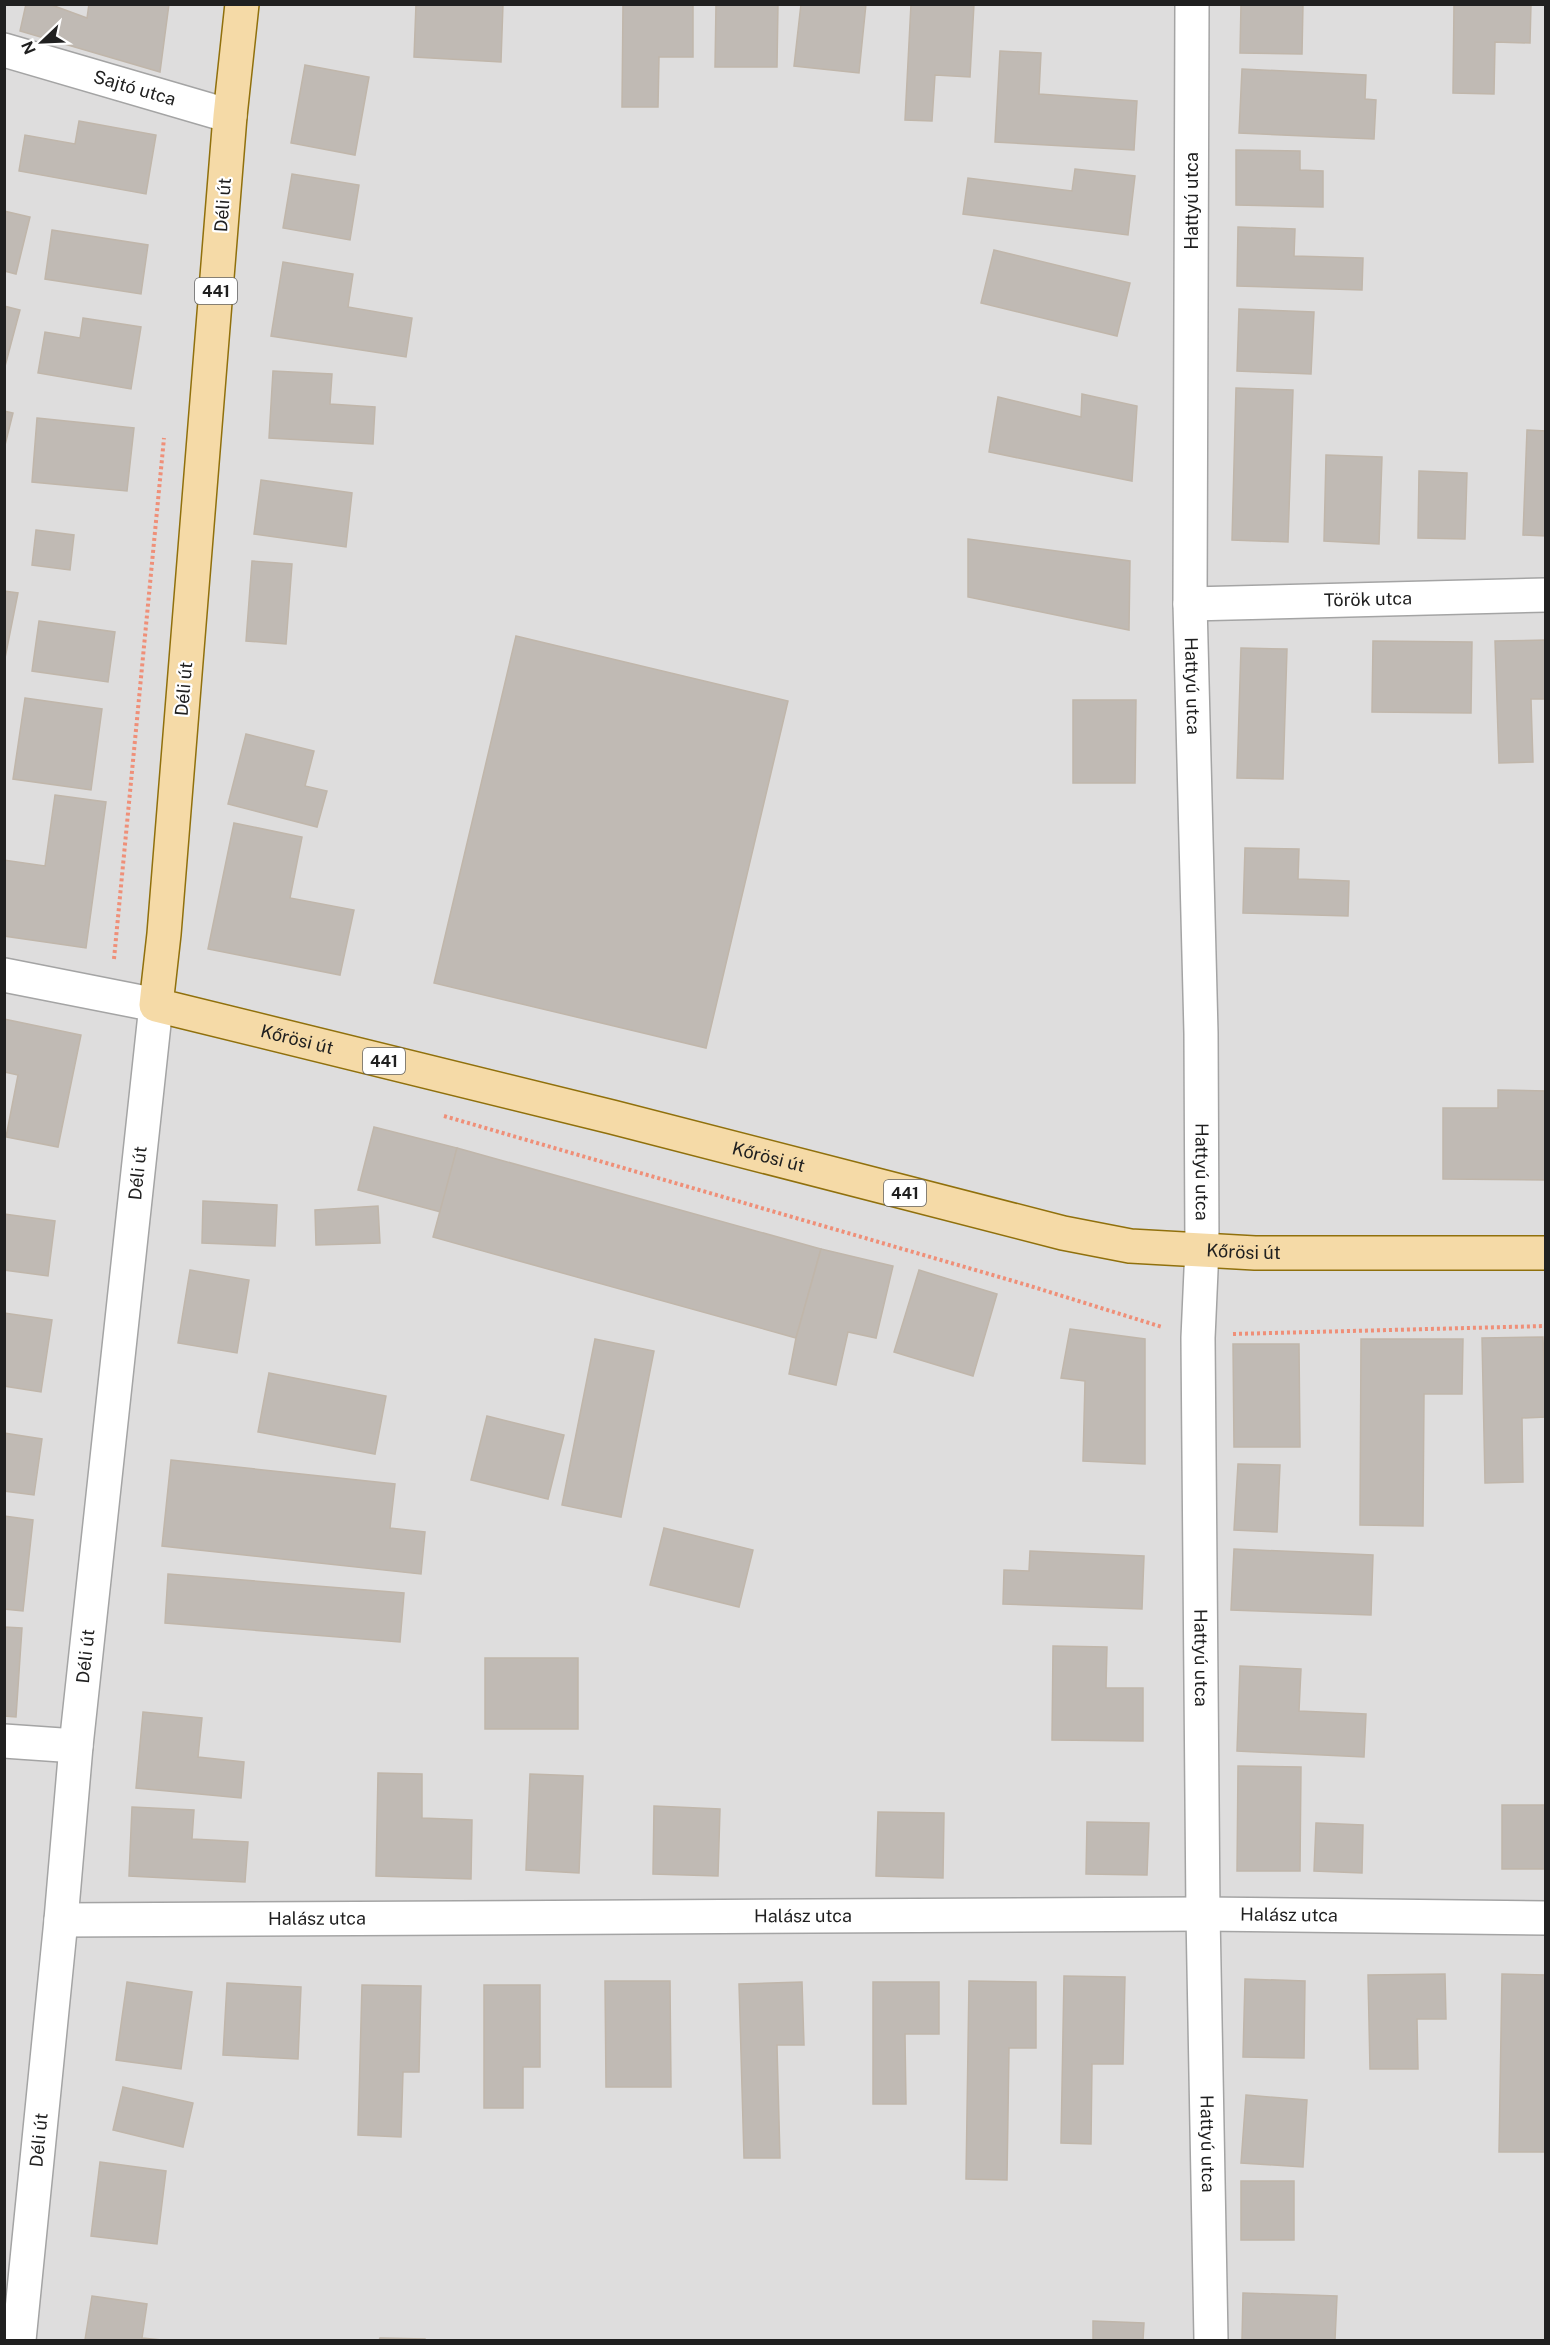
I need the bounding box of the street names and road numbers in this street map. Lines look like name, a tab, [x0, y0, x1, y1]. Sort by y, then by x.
street label: Sajtó utca	[91, 66, 178, 110]
street label: Hattyú utca	[1181, 152, 1202, 250]
street label: Déli út	[210, 177, 235, 233]
road number: 441	[195, 278, 237, 304]
street label: Török utca	[1324, 587, 1412, 611]
street label: Hattyú utca	[1181, 637, 1204, 735]
street label: Déli út	[171, 661, 196, 717]
street label: Kőrösi út	[259, 1020, 336, 1058]
road number: 441	[363, 1048, 405, 1074]
street label: Hattyú utca	[1191, 1123, 1213, 1221]
street label: Kőrösi út	[730, 1137, 807, 1176]
street label: Déli út	[124, 1145, 151, 1201]
road number: 441	[884, 1180, 926, 1206]
street label: Kőrösi út	[1206, 1239, 1281, 1263]
street label: Hattyú utca	[1190, 1609, 1212, 1707]
street label: Déli út	[72, 1628, 99, 1684]
street label: Halász utca	[1240, 1903, 1338, 1926]
street label: Halász utca	[754, 1905, 852, 1926]
street label: Halász utca	[268, 1907, 366, 1929]
street label: Hattyú utca	[1196, 2095, 1219, 2193]
street label: Déli út	[25, 2112, 52, 2168]

